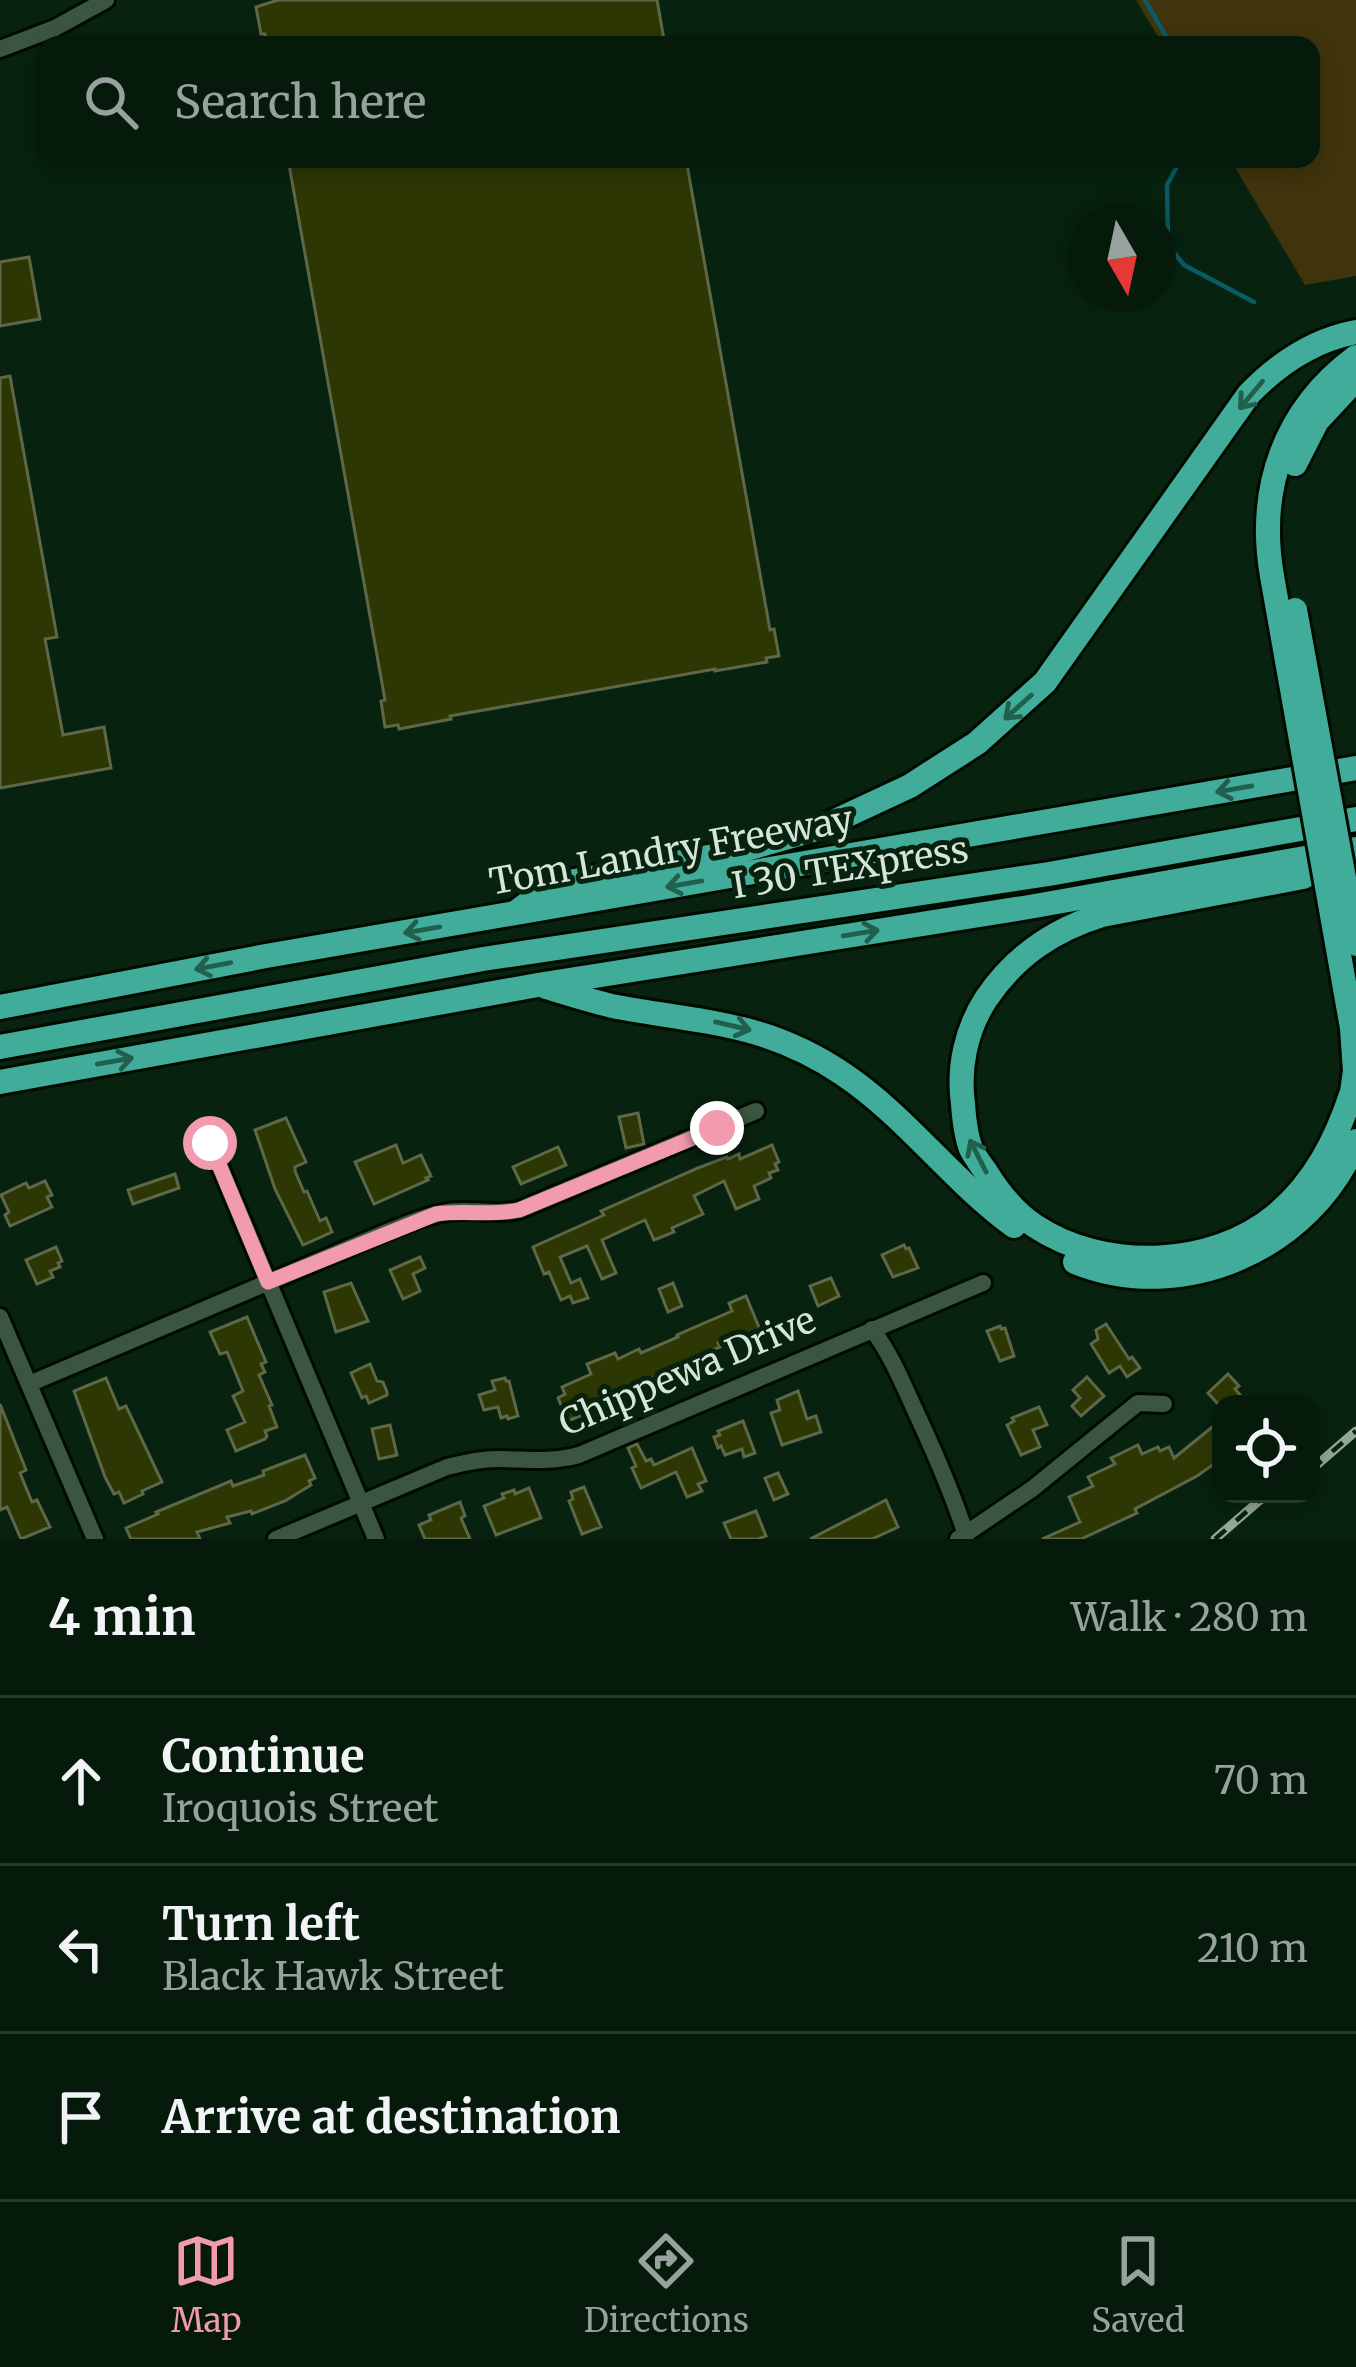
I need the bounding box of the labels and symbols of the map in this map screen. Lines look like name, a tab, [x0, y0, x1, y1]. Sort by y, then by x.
north arrow	[1068, 204, 1176, 312]
one-way arrow	[1237, 379, 1265, 410]
one-way arrow	[1004, 692, 1034, 720]
one-way arrow	[1215, 779, 1254, 802]
street label: Tom Landry Freeway	[486, 796, 856, 905]
street label: I 30 TEXpress	[729, 827, 971, 908]
one-way arrow	[665, 874, 704, 896]
one-way arrow	[403, 920, 442, 942]
one-way arrow	[841, 921, 880, 944]
one-way arrow	[195, 956, 234, 978]
one-way arrow	[713, 1016, 751, 1038]
one-way arrow	[95, 1049, 134, 1071]
route end	[690, 1101, 744, 1155]
route start	[183, 1116, 237, 1170]
one-way arrow	[966, 1139, 989, 1175]
street label: Chippewa Drive	[552, 1297, 822, 1446]

